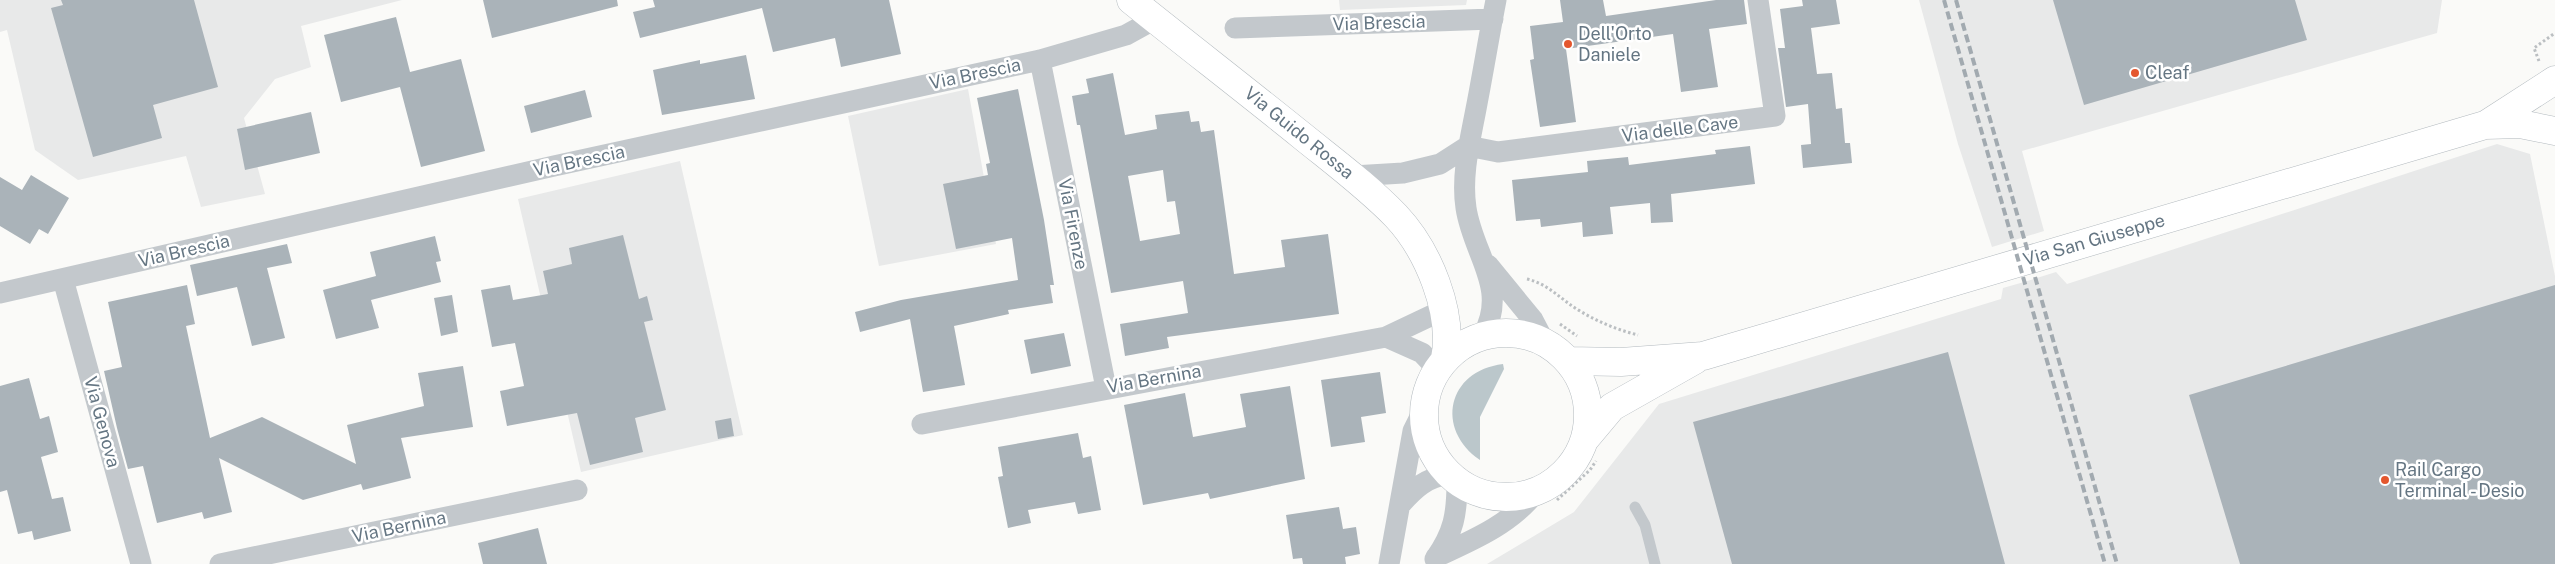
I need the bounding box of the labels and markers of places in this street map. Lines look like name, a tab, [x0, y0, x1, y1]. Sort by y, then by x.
place label: Dell'Orto Daniele	[1578, 23, 1652, 65]
marker: Dell'Orto Daniele	[1562, 38, 1574, 50]
place label: Cleaf	[2145, 62, 2189, 83]
marker: Cleaf	[2129, 67, 2141, 79]
place label: Rail Cargo Terminal - Desio	[2395, 459, 2525, 501]
marker: Rail Cargo Terminal - Desio	[2379, 474, 2391, 486]

